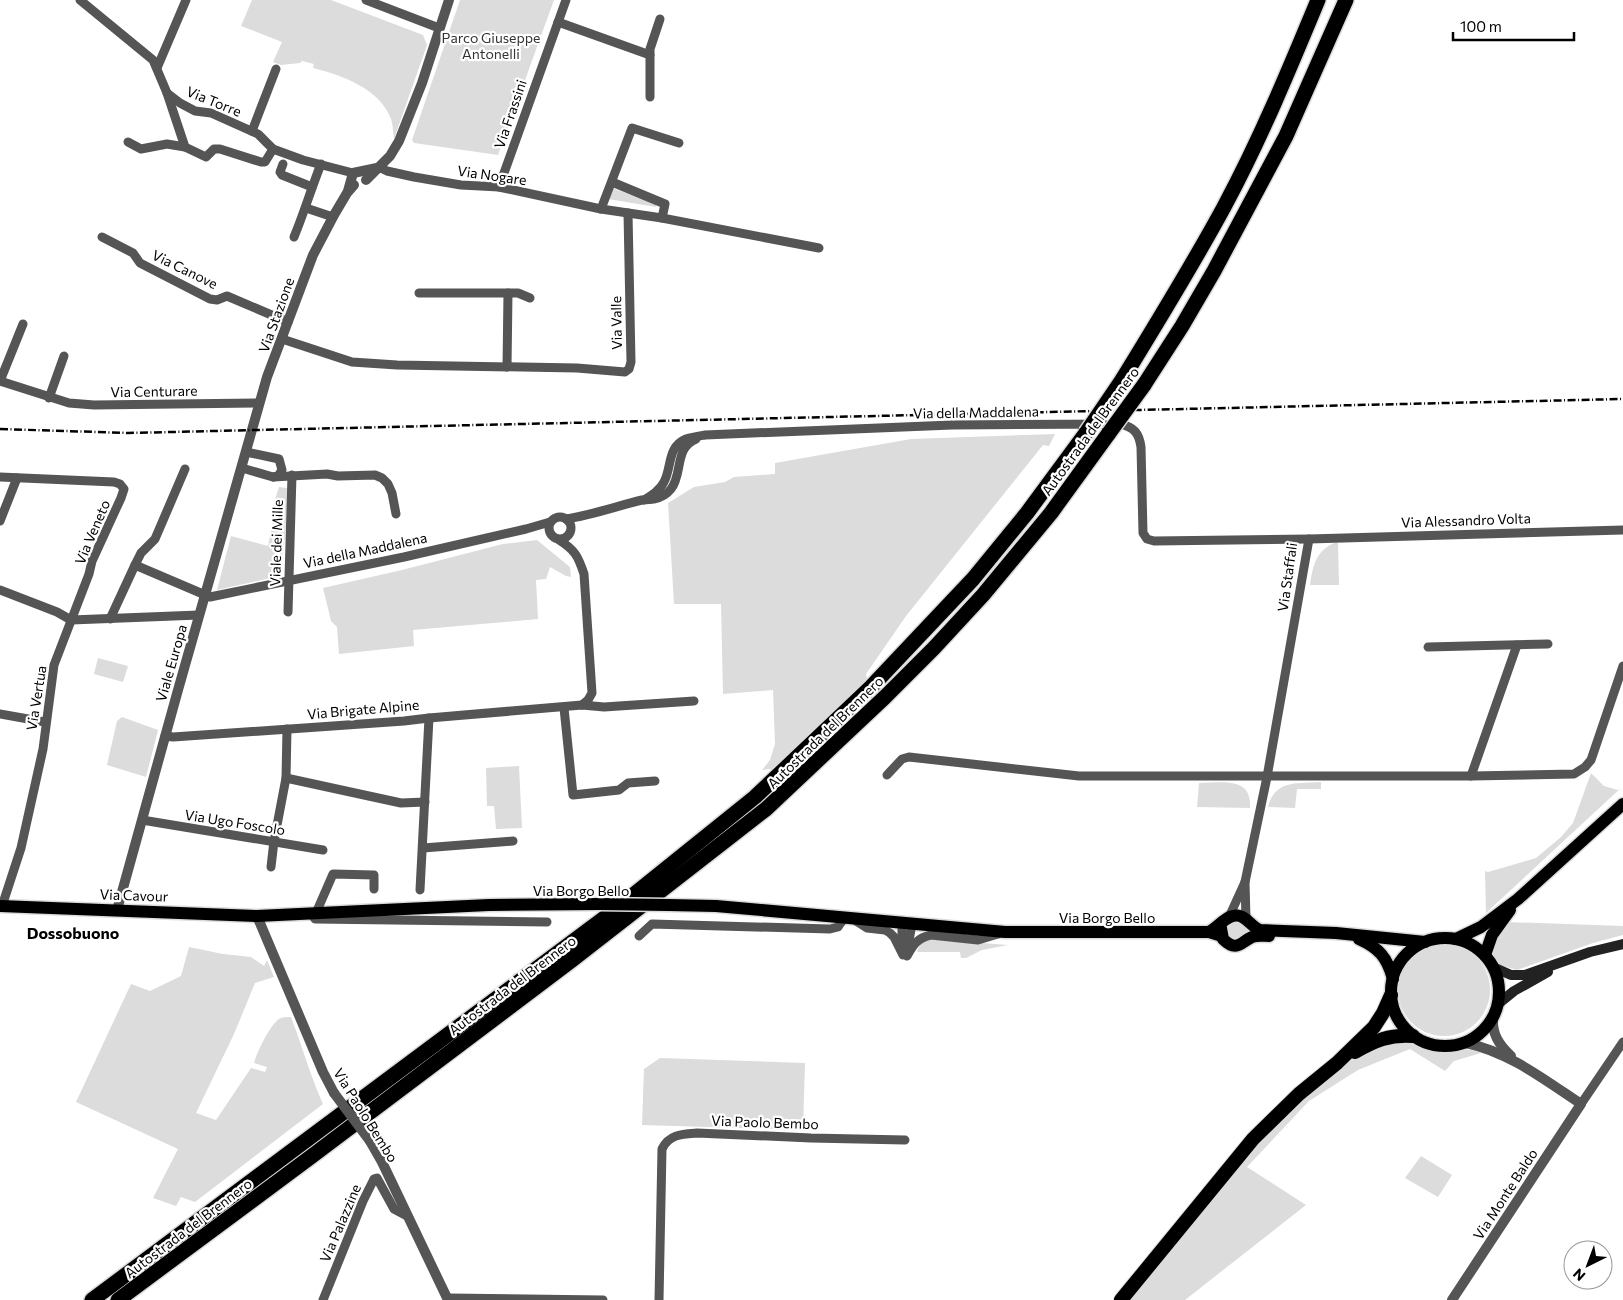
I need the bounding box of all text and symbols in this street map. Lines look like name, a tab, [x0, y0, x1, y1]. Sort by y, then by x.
scale bar	[1453, 10, 1574, 42]
text: 100 m	[1460, 17, 1502, 35]
park label: Parco Giuseppe Antonelli	[442, 29, 540, 62]
street label: Via Frassini	[490, 77, 530, 151]
street label: Via Torre	[184, 82, 244, 120]
street label: Via Nogare	[456, 162, 528, 188]
street label: Via Canove	[150, 246, 220, 292]
street label: Via Stazione	[255, 275, 297, 355]
street label: Via Valle	[607, 296, 625, 350]
street label: Autostrada del Brennero	[1038, 363, 1142, 499]
street label: Via Centurare	[110, 382, 198, 400]
street label: Via della Maddalena	[913, 402, 1039, 422]
street label: Via Veneto	[71, 497, 113, 567]
street label: Viale dei Mille	[266, 499, 286, 587]
street label: Via Alessandro Volta	[1401, 509, 1531, 531]
street label: Via della Maddalena	[302, 529, 428, 571]
street label: Via Staffali	[1274, 541, 1300, 613]
street label: Viale Europa	[152, 622, 190, 704]
street label: Via Vertua	[22, 664, 50, 732]
street label: Autostrada del Brennero	[763, 672, 887, 792]
street label: Via Brigate Alpine	[306, 696, 420, 722]
street label: Via Ugo Foscolo	[184, 806, 286, 838]
street label: Via Borgo Bello	[533, 882, 629, 899]
street label: Via Cavour	[99, 885, 169, 905]
street label: Via Borgo Bello	[1059, 909, 1155, 926]
district label: Dossobuono	[27, 923, 120, 942]
street label: Autostrada del Brennero	[445, 932, 579, 1038]
street label: Via Paolo Bembo	[330, 1065, 402, 1165]
street label: Via Paolo Bembo	[711, 1112, 819, 1132]
street label: Via Monte Baldo	[1469, 1145, 1541, 1243]
street label: Autostrada del Brennero	[121, 1175, 255, 1281]
street label: Via Palazzine	[316, 1181, 364, 1265]
north arrow	[1563, 1240, 1613, 1290]
text: N	[1569, 1265, 1589, 1285]

